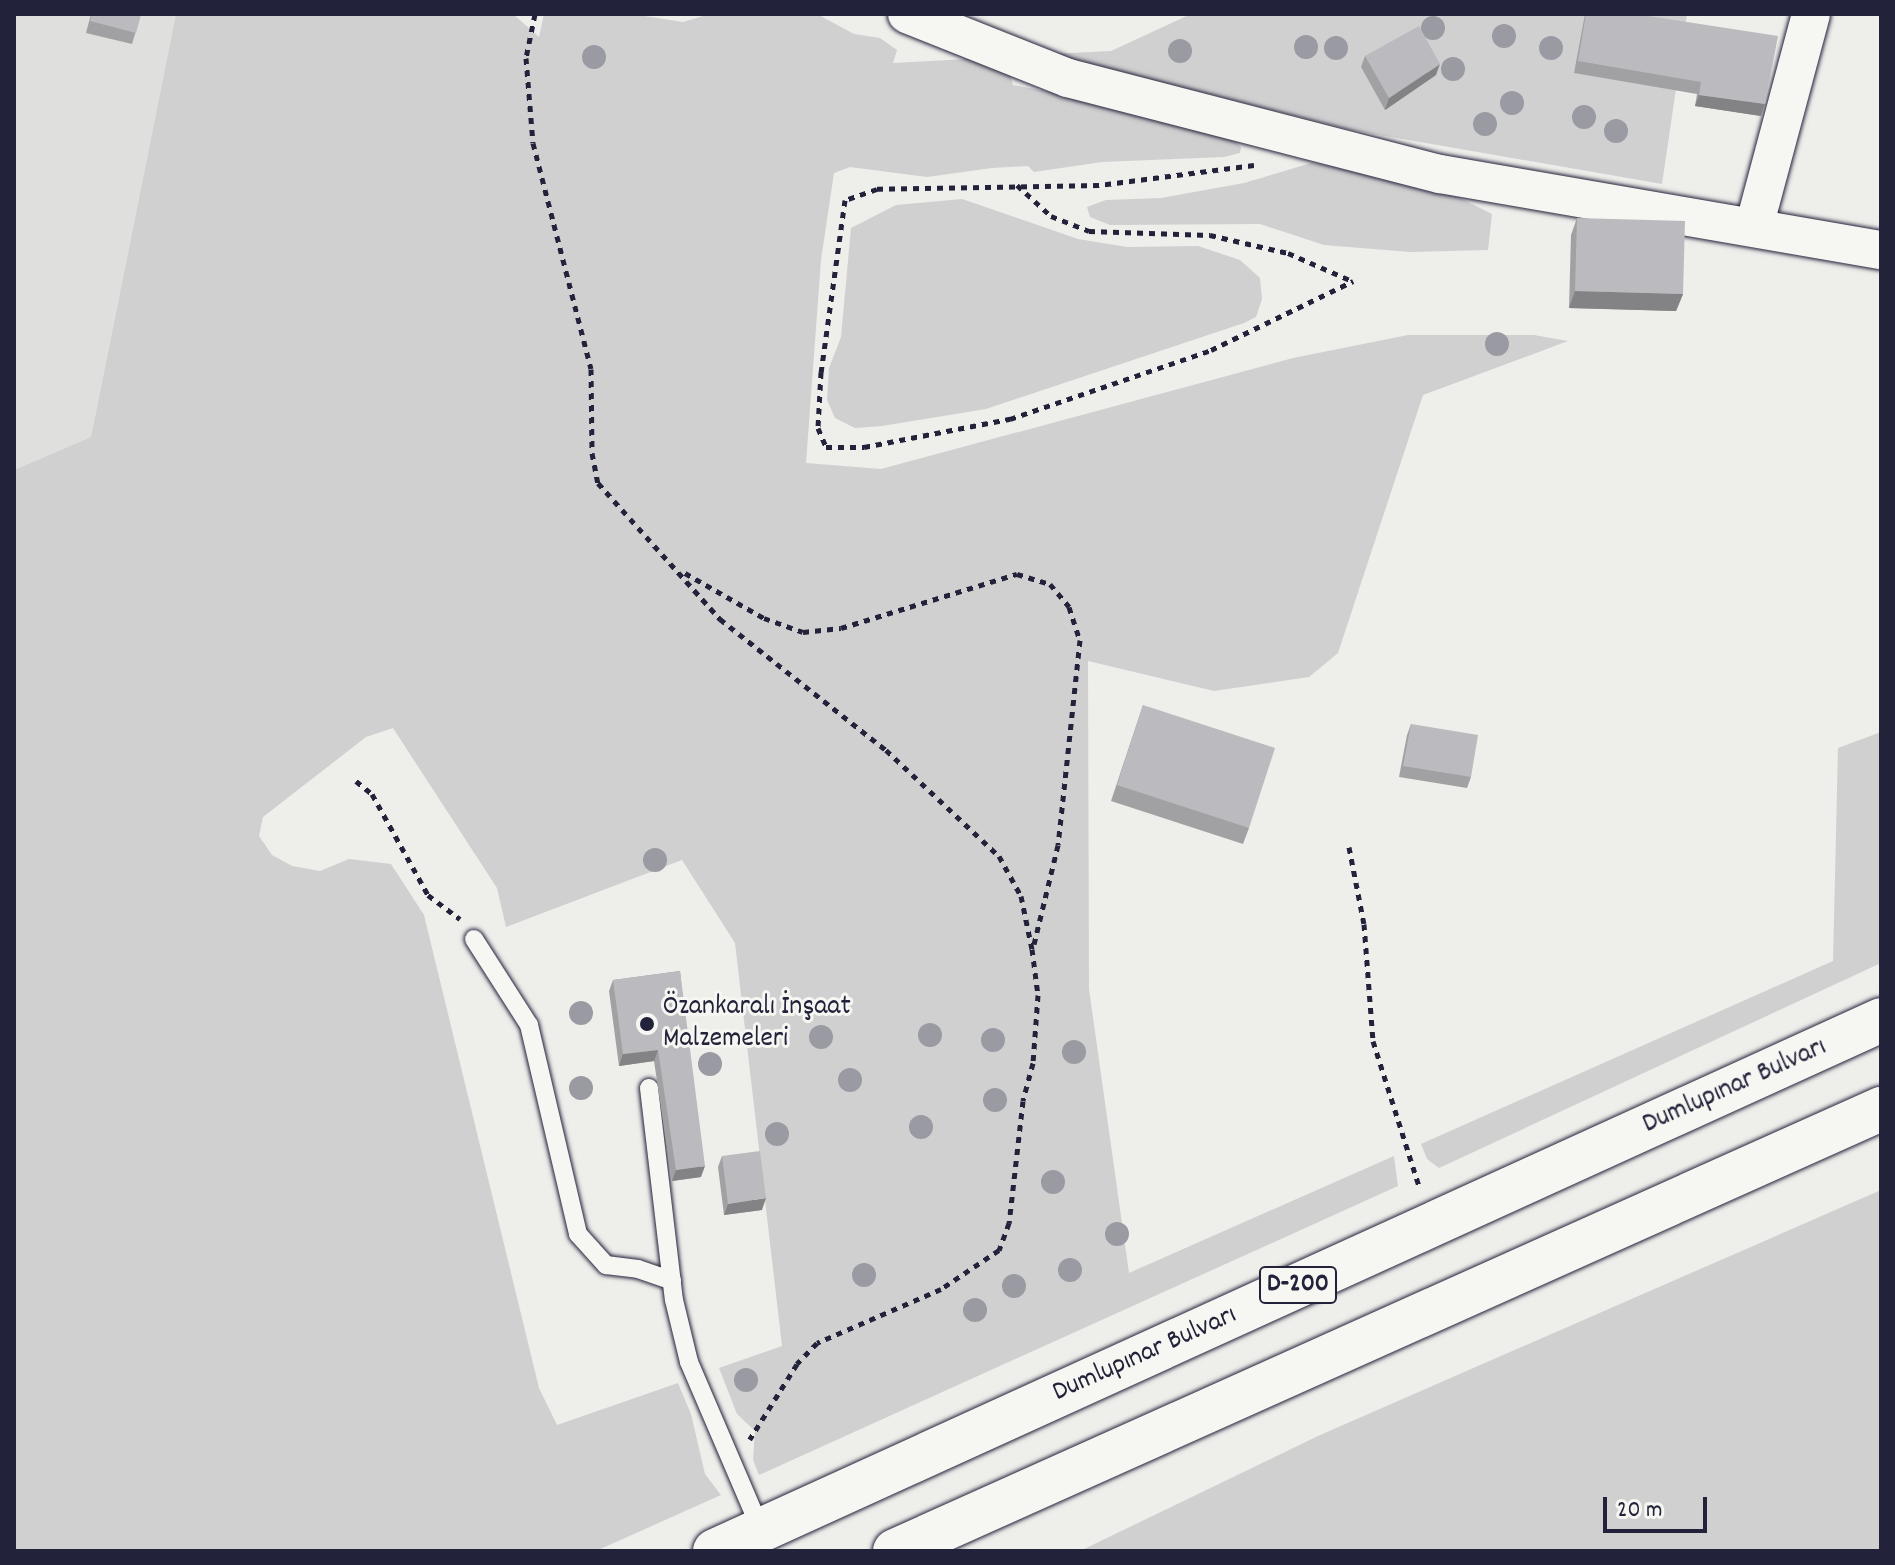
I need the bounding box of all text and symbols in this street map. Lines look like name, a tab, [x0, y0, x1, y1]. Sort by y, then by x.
place label: Özankaralı İnşaat Malzemeleri	[663, 991, 851, 1057]
marker: Özankaralı İnşaat Malzemeleri	[638, 1015, 656, 1033]
street label: Dumlupınar Bulvarı	[1638, 1031, 1832, 1143]
road number: D-200	[1258, 1263, 1338, 1307]
street label: Dumlupınar Bulvarı	[1048, 1299, 1242, 1411]
scale bar	[1607, 1481, 1711, 1531]
text: 20 m	[1617, 1494, 1663, 1528]

